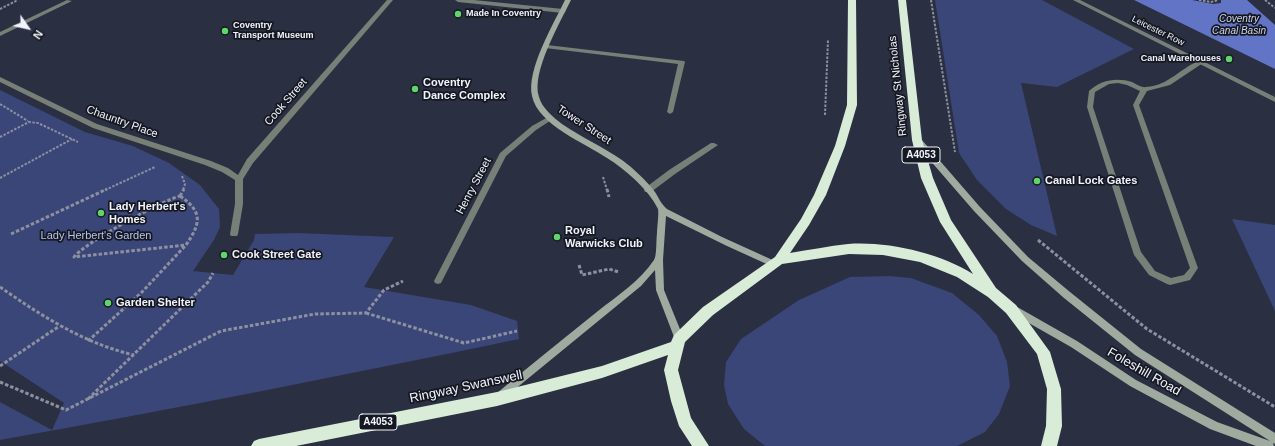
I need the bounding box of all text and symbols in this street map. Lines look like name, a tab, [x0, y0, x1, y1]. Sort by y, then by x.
north arrow	[8, 8, 48, 48]
marker: Made In Coventry	[453, 9, 463, 19]
place label: Made In Coventry	[466, 9, 541, 19]
water label: Coventry Canal Basin	[1212, 13, 1266, 36]
street label: Leicester Row	[1130, 14, 1186, 48]
place label: Coventry Transport Museum	[233, 21, 314, 42]
marker: Coventry Transport Museum	[220, 26, 230, 36]
text: N	[31, 28, 45, 41]
street label: Ringway St Nicholas	[886, 35, 910, 137]
place label: Canal Warehouses	[1141, 54, 1221, 64]
marker: Canal Warehouses	[1224, 54, 1234, 64]
street label: Cook Street	[262, 76, 310, 128]
place label: Coventry Dance Complex	[423, 76, 506, 102]
marker: Coventry Dance Complex	[410, 84, 420, 94]
street label: Chauntry Place	[84, 103, 160, 141]
street label: Tower Street	[555, 103, 613, 147]
road number: A4053	[902, 147, 940, 163]
street label: Henry Street	[454, 156, 494, 216]
place label: Canal Lock Gates	[1045, 174, 1137, 188]
marker: Canal Lock Gates	[1032, 176, 1042, 186]
place label: Lady Herbert's Homes	[109, 200, 186, 226]
marker: Lady Herbert's Homes	[96, 208, 106, 218]
place label: Royal Warwicks Club	[565, 224, 643, 250]
park label: Lady Herbert's Garden	[41, 229, 151, 243]
marker: Royal Warwicks Club	[552, 232, 562, 242]
place label: Cook Street Gate	[232, 248, 321, 262]
marker: Cook Street Gate	[219, 250, 229, 260]
place label: Garden Shelter	[116, 296, 195, 310]
marker: Garden Shelter	[103, 298, 113, 308]
street label: Foleshill Road	[1104, 345, 1184, 399]
street label: Ringway Swanswell	[408, 367, 524, 407]
road number: A4053	[359, 414, 397, 430]

